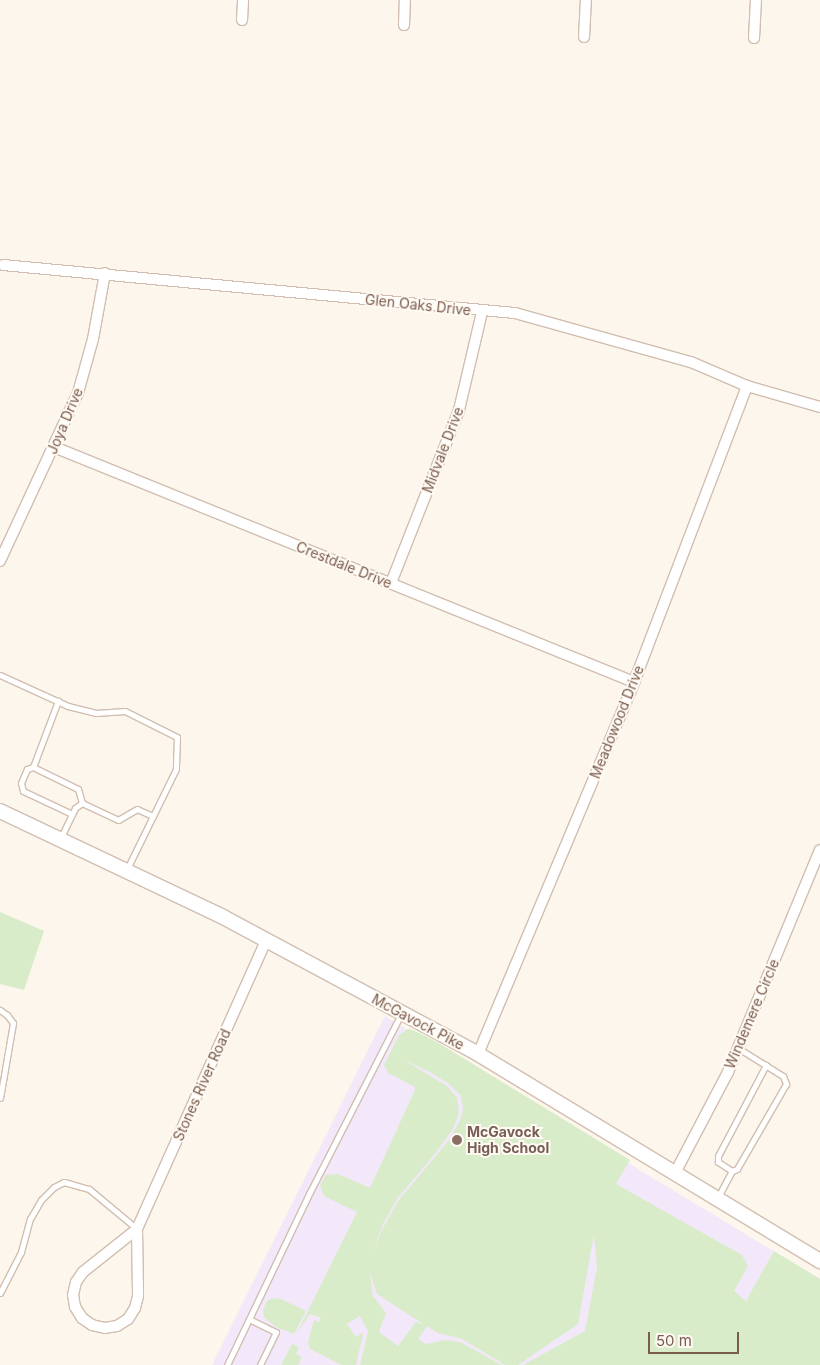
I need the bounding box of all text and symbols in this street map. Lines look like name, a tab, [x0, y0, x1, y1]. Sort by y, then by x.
street label: Glen Oaks Drive	[364, 291, 472, 319]
street label: Joya Drive	[44, 385, 86, 457]
street label: Midvale Drive	[419, 405, 467, 495]
street label: Crestdale Drive	[294, 538, 394, 592]
street label: Meadowood Drive	[587, 663, 647, 781]
street label: Windemere Circle	[721, 956, 783, 1072]
street label: McGavock Pike	[369, 991, 467, 1053]
street label: Stones River Road	[170, 1026, 234, 1144]
place label: McGavock High School	[467, 1124, 549, 1156]
marker: McGavock High School	[451, 1134, 463, 1146]
scale bar	[650, 1322, 741, 1354]
text: 50 m	[656, 1331, 692, 1350]

